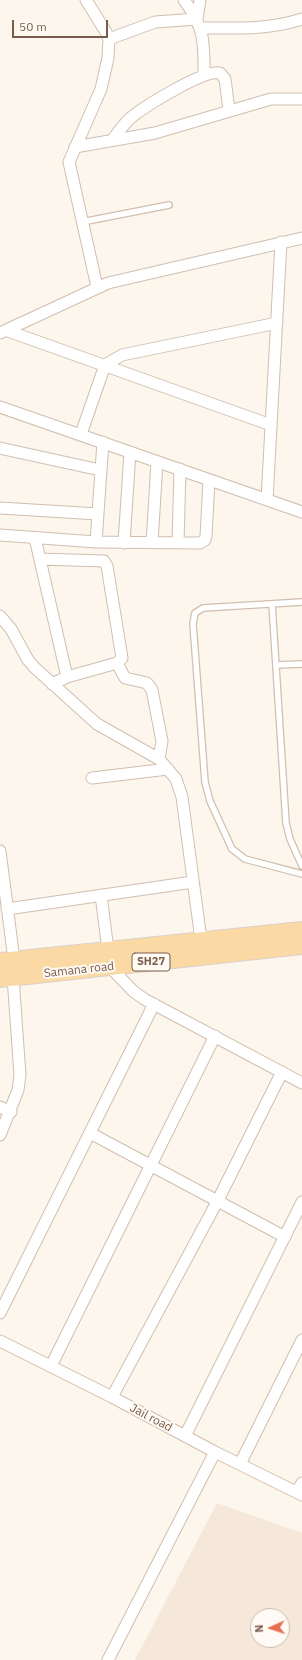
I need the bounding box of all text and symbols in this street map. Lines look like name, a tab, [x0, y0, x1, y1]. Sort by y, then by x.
scale bar	[14, 12, 110, 38]
text: 50 m	[19, 19, 47, 34]
road number: SH27	[132, 953, 170, 971]
street label: Samana road	[43, 959, 115, 981]
street label: Jail road	[127, 1401, 175, 1435]
north arrow	[250, 1608, 290, 1648]
text: N	[252, 1624, 266, 1633]

